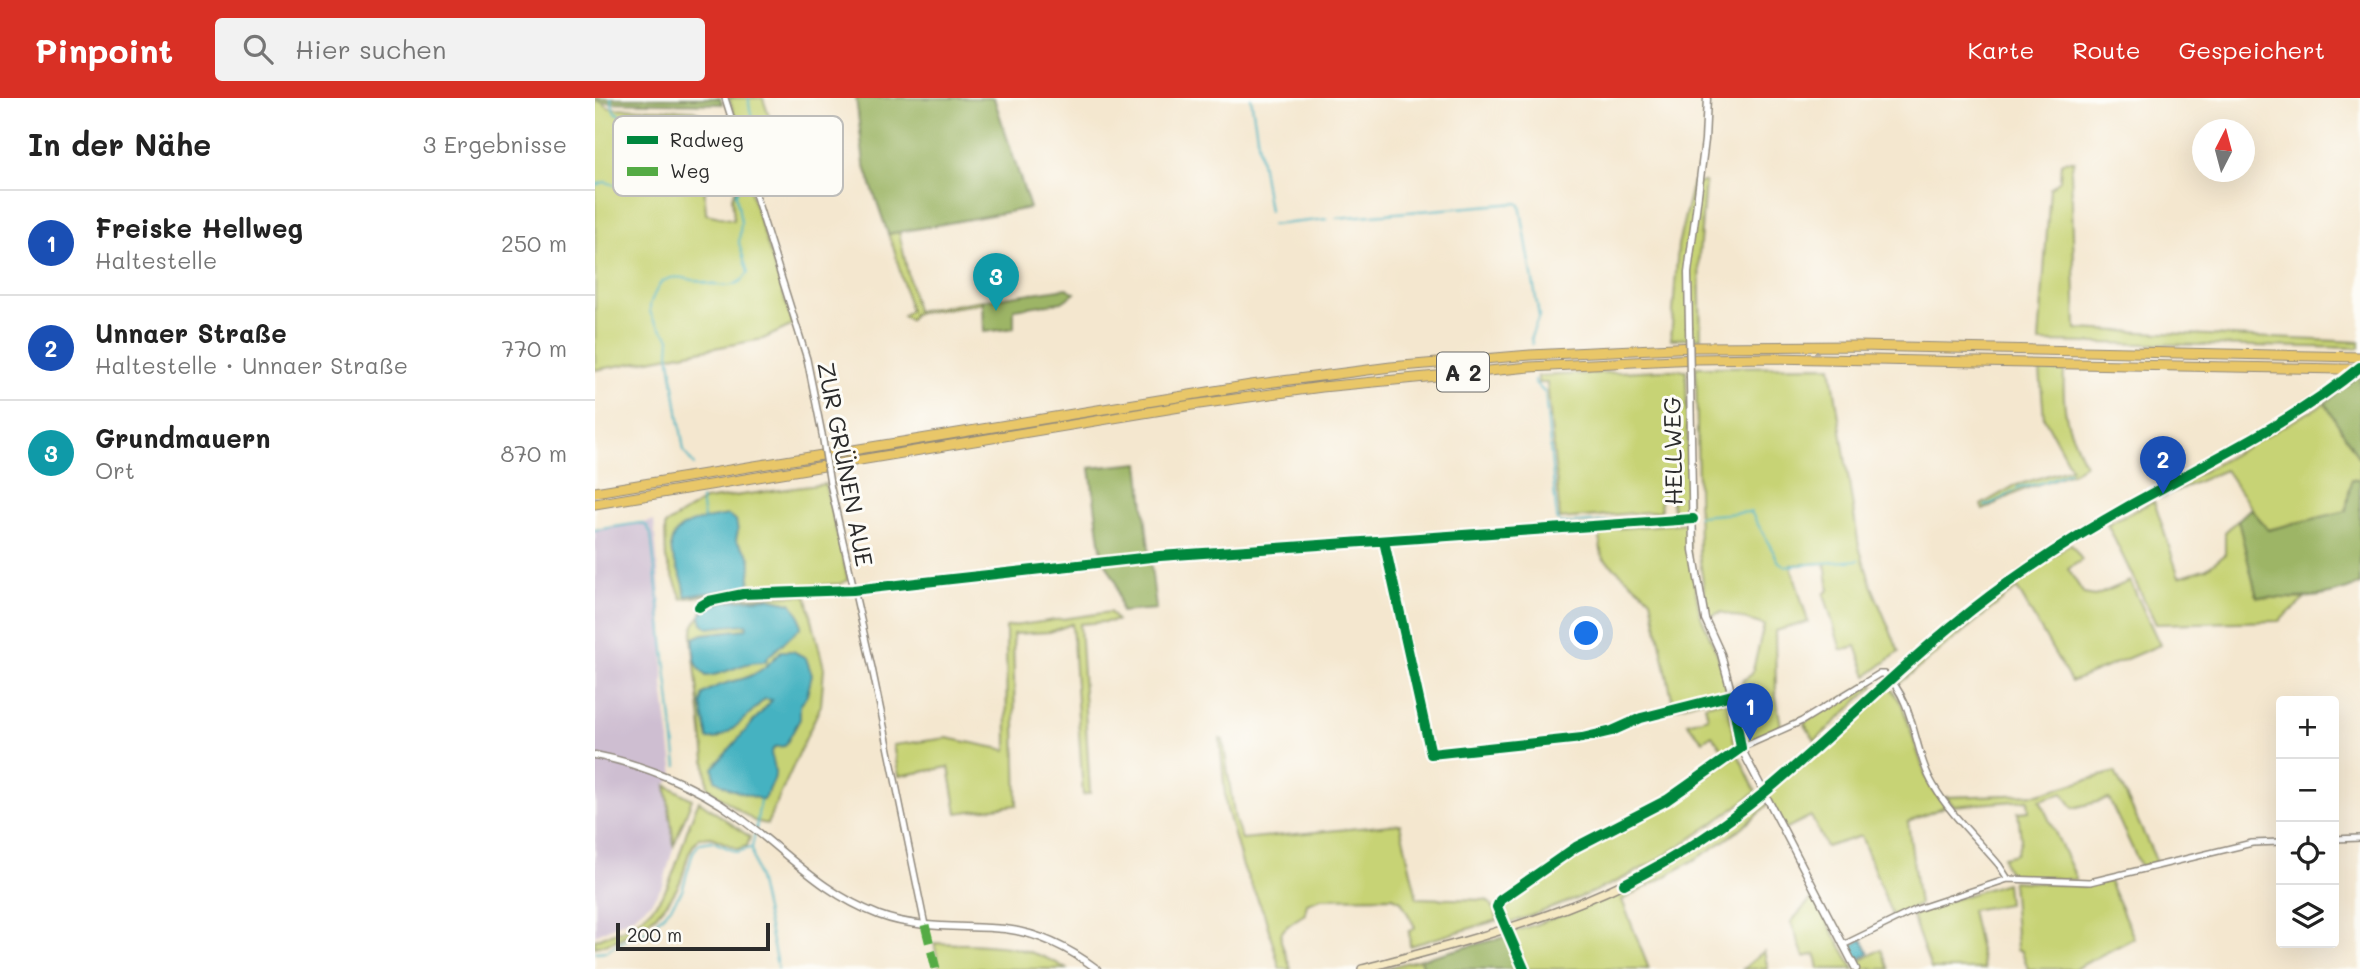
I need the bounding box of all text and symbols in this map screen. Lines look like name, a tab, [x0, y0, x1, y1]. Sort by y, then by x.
search box	[215, 18, 705, 81]
text: Pinpoint	[35, 28, 173, 71]
icon: search	[239, 30, 277, 68]
text: Hier suchen	[295, 32, 447, 66]
text: Karte	[1967, 34, 2034, 65]
text: Route	[2072, 34, 2141, 65]
text: Gespeichert	[2179, 34, 2325, 65]
legend	[613, 116, 843, 196]
north arrow	[2192, 119, 2255, 182]
text: In der Nähe	[28, 124, 211, 164]
text: Radweg	[670, 127, 744, 152]
text: 3 Ergebnisse	[423, 129, 567, 159]
text: Weg	[670, 158, 709, 183]
text: Freiske Hellweg	[95, 211, 303, 245]
text: 1	[46, 228, 56, 258]
text: 250 m	[501, 228, 567, 258]
text: Haltestelle	[95, 245, 217, 275]
pin: 3	[973, 253, 1019, 311]
text: Unnaer Straße	[95, 316, 287, 350]
text: 2	[45, 333, 57, 363]
text: 770 m	[502, 333, 567, 363]
text: Haltestelle · Unnaer Straße	[95, 350, 408, 380]
road number: A 2	[1437, 353, 1489, 392]
street label: ZUR GRÜNEN AUE	[811, 359, 881, 569]
street label: HELLWEG	[1656, 396, 1688, 506]
text: Grundmauern	[95, 421, 270, 455]
pin: 2	[2140, 436, 2186, 494]
text: 3	[44, 438, 58, 468]
text: 870 m	[500, 438, 567, 468]
text: Ort	[95, 455, 135, 485]
your location	[1569, 616, 1603, 650]
pin: 1	[1727, 683, 1773, 741]
map controls	[2276, 696, 2339, 948]
button: +	[2276, 696, 2339, 759]
button: −	[2276, 759, 2339, 822]
button: locate	[2276, 822, 2339, 885]
button: layers	[2276, 885, 2339, 948]
scale bar	[616, 920, 770, 952]
text: 200 m	[627, 922, 682, 947]

